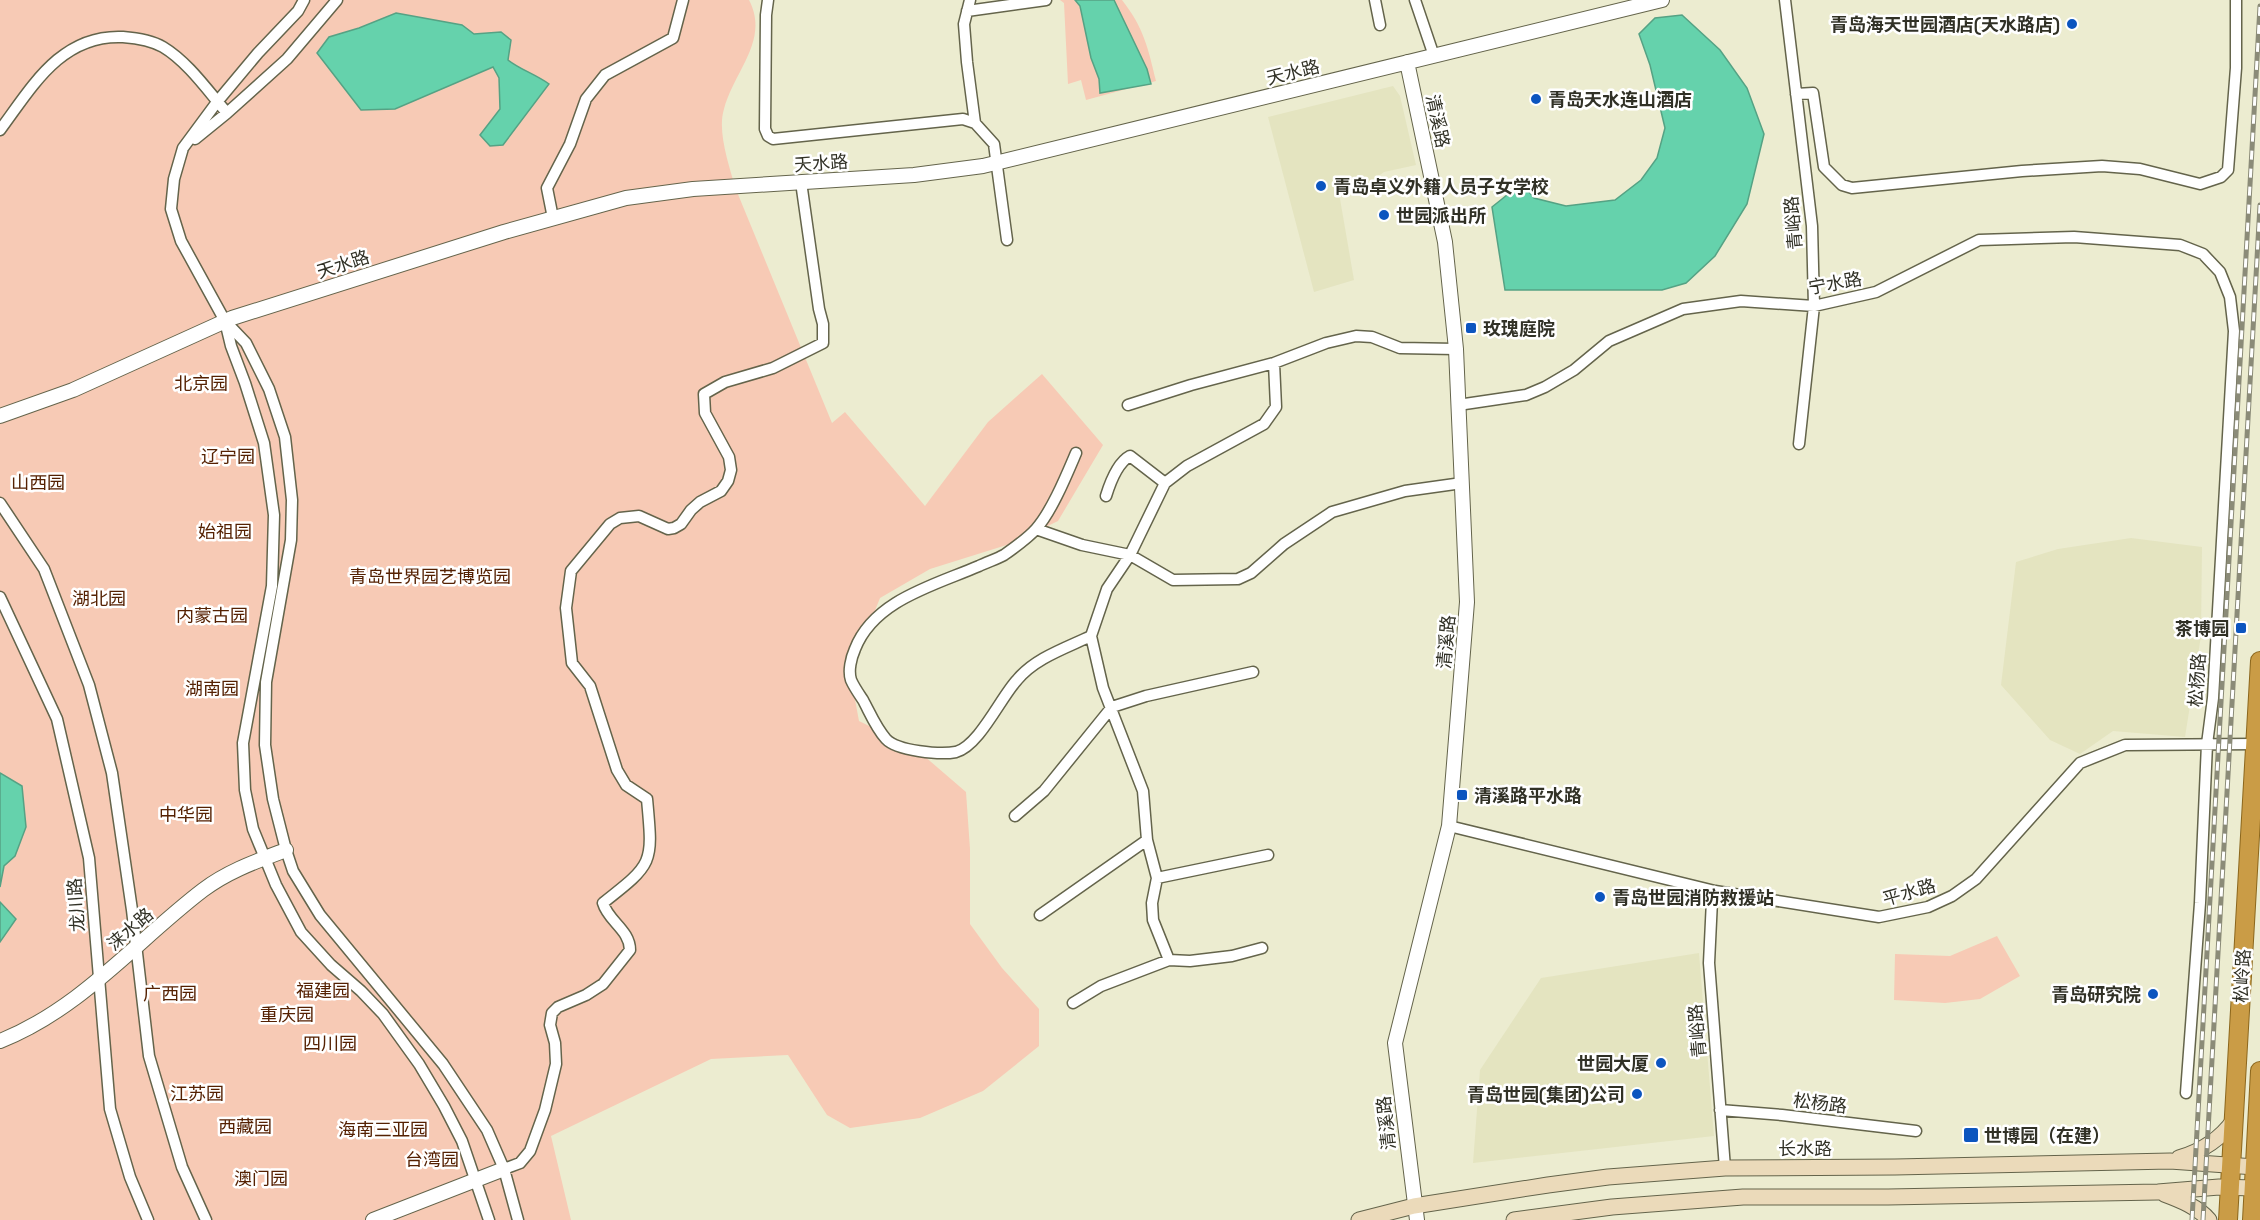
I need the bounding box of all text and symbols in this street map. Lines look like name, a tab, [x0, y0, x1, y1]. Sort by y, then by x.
place label: 青岛海天世园酒店(天水路店)	[1830, 13, 2060, 36]
marker: 青岛海天世园酒店(天水路店)	[2065, 17, 2079, 31]
street label: 天水路	[1264, 54, 1322, 90]
place label: 青岛天水连山酒店	[1548, 88, 1692, 111]
street label: 清溪路	[1421, 92, 1455, 150]
marker: 青岛天水连山酒店	[1529, 92, 1543, 106]
street label: 天水路	[793, 150, 849, 176]
place label: 青岛卓义外籍人员子女学校	[1333, 175, 1549, 198]
marker: 青岛卓义外籍人员子女学校	[1314, 179, 1328, 193]
street label: 青峪路	[1779, 195, 1807, 251]
place label: 世园派出所	[1396, 204, 1486, 227]
marker: 世园派出所	[1377, 208, 1391, 222]
street label: 天水路	[314, 245, 372, 283]
street label: 宁水路	[1806, 267, 1864, 299]
place label: 玫瑰庭院	[1483, 317, 1555, 340]
marker: 玫瑰庭院	[1464, 321, 1478, 335]
park label: 北京园	[174, 372, 228, 395]
park label: 辽宁园	[201, 445, 255, 468]
park label: 山西园	[11, 471, 65, 494]
park label: 始祖园	[198, 520, 252, 543]
park label: 青岛世界园艺博览园	[349, 565, 511, 588]
park label: 湖北园	[72, 587, 126, 610]
park label: 内蒙古园	[176, 604, 248, 627]
street label: 清溪路	[1432, 614, 1460, 670]
place label: 茶博园	[2175, 617, 2229, 640]
marker: 茶博园	[2234, 621, 2248, 635]
street label: 松杨路	[2184, 652, 2210, 708]
park label: 湖南园	[185, 677, 239, 700]
place label: 清溪路平水路	[1474, 784, 1582, 807]
marker: 清溪路平水路	[1455, 788, 1469, 802]
park label: 中华园	[159, 803, 213, 826]
street label: 平水路	[1880, 874, 1938, 910]
street label: 龙川路	[63, 877, 89, 933]
place label: 青岛世园消防救援站	[1612, 886, 1774, 909]
marker: 青岛世园消防救援站	[1593, 890, 1607, 904]
street label: 涞水路	[102, 903, 158, 955]
street label: 松岭路	[2229, 948, 2255, 1004]
park label: 福建园	[296, 979, 350, 1002]
park label: 广西园	[143, 982, 197, 1005]
place label: 青岛研究院	[2051, 983, 2141, 1006]
marker: 青岛研究院	[2146, 987, 2160, 1001]
park label: 重庆园	[260, 1003, 314, 1026]
street label: 青峪路	[1683, 1003, 1711, 1059]
park label: 四川园	[303, 1032, 357, 1055]
place label: 世园大厦	[1577, 1052, 1649, 1075]
marker: 世园大厦	[1654, 1056, 1668, 1070]
park label: 江苏园	[170, 1082, 224, 1105]
place label: 青岛世园(集团)公司	[1467, 1083, 1625, 1106]
marker: 青岛世园(集团)公司	[1630, 1087, 1644, 1101]
street label: 松杨路	[1792, 1088, 1848, 1118]
street label: 清溪路	[1372, 1095, 1400, 1151]
park label: 西藏园	[218, 1115, 272, 1138]
park label: 海南三亚园	[338, 1118, 428, 1141]
place label: 世博园（在建）	[1984, 1124, 2110, 1147]
marker: 世博园（在建）	[1962, 1126, 1980, 1144]
street label: 长水路	[1778, 1137, 1832, 1160]
park label: 台湾园	[405, 1148, 459, 1171]
park label: 澳门园	[234, 1167, 288, 1190]

